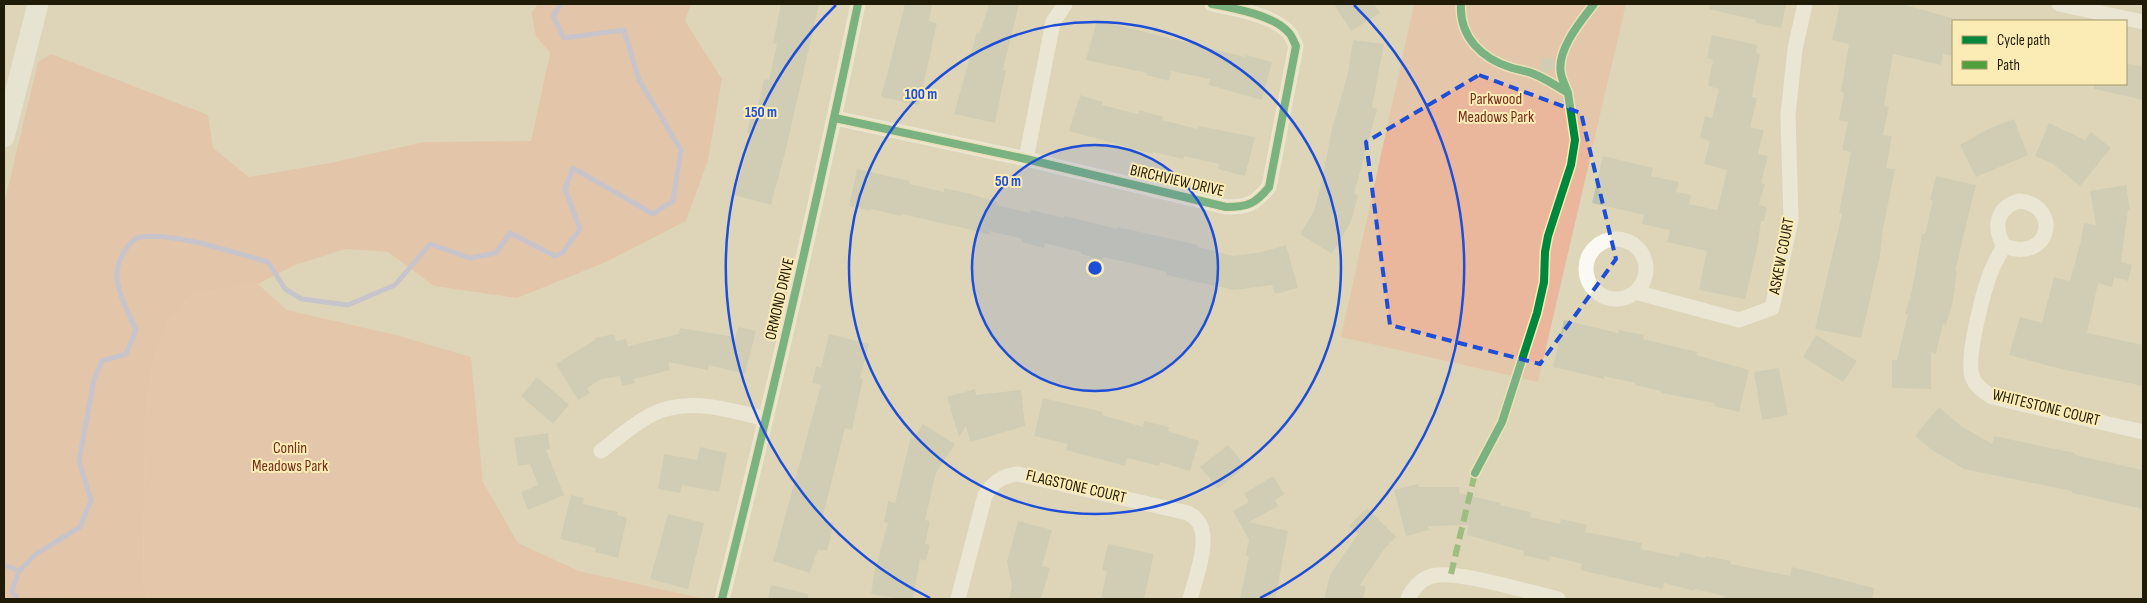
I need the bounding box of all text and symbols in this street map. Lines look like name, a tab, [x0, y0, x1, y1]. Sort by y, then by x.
legend	[1952, 20, 2127, 85]
text: Cycle path	[1997, 31, 2050, 50]
text: Path	[1997, 56, 2020, 75]
text: 100 m	[905, 85, 937, 104]
park label: Parkwood Meadows Park	[1458, 90, 1534, 127]
text: 150 m	[745, 103, 777, 122]
street label: BIRCHVIEW DRIVE	[1128, 161, 1226, 201]
text: 50 m	[995, 172, 1021, 191]
street label: ASKEW COURT	[1765, 216, 1799, 297]
street label: ORMOND DRIVE	[761, 256, 799, 342]
centre of rings	[1086, 259, 1104, 277]
street label: WHITESTONE COURT	[1990, 385, 2102, 431]
park label: Conlin Meadows Park	[252, 439, 328, 476]
street label: FLAGSTONE COURT	[1024, 466, 1128, 508]

